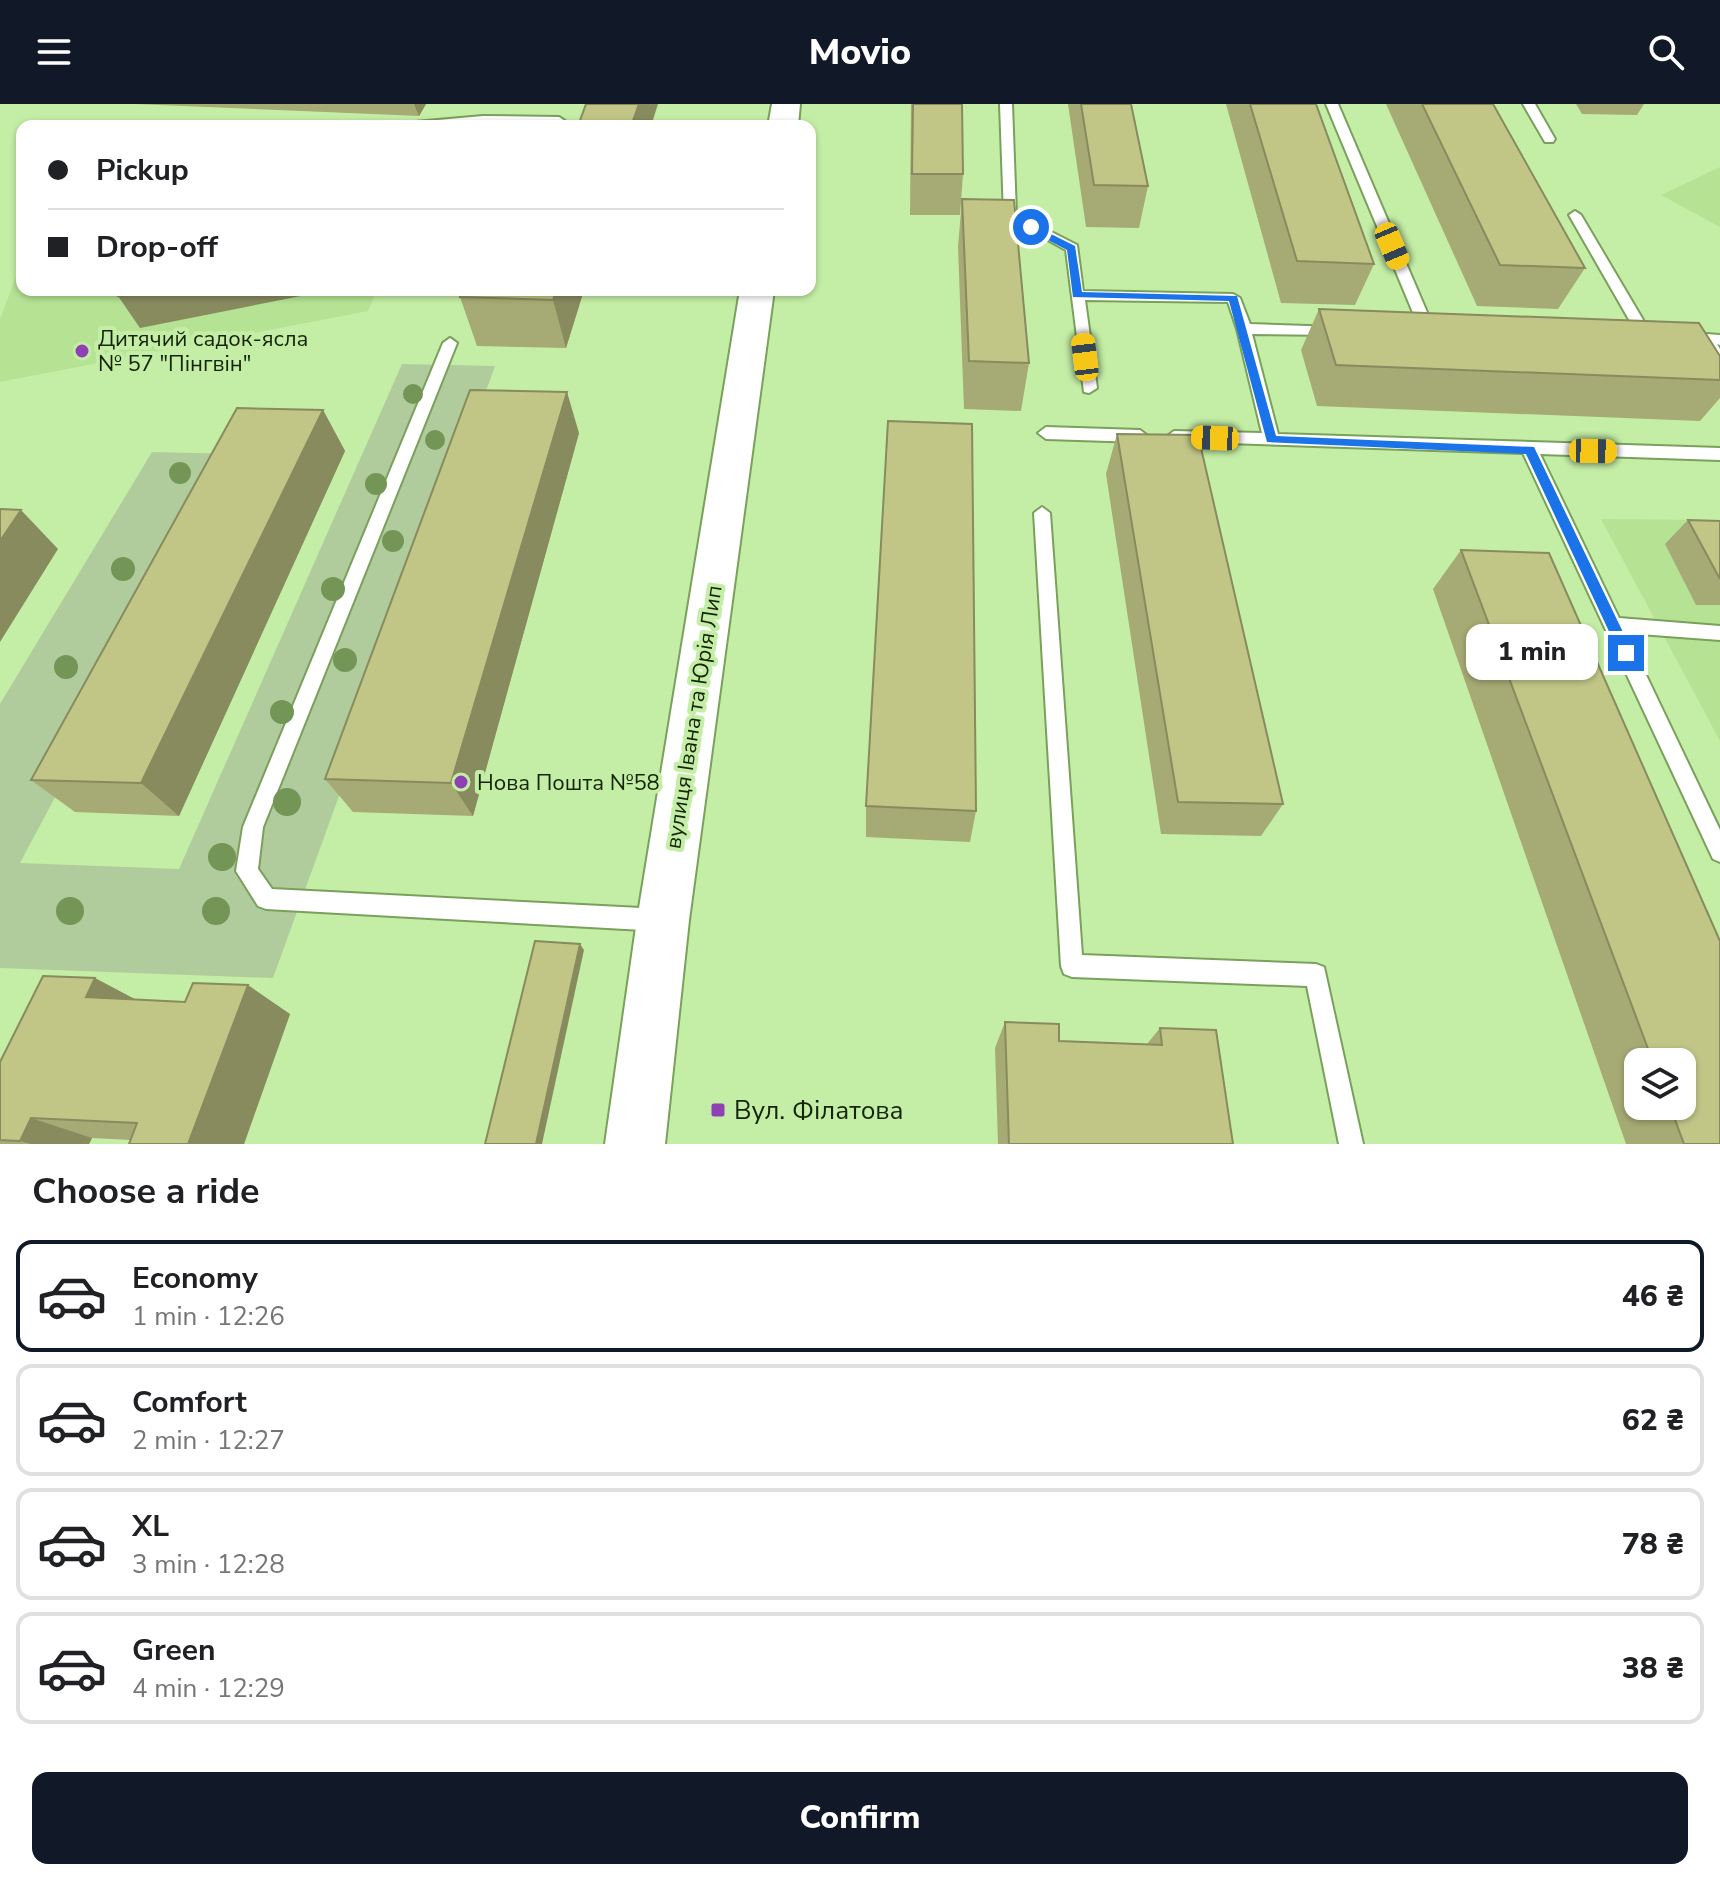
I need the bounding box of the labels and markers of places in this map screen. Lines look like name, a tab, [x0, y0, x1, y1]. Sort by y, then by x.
place label: Дитячий садок-ясла № 57 "Пінгвін"	[98, 324, 308, 379]
marker: Дитячий садок-ясла № 57 "Пінгвін"	[73, 342, 91, 360]
place label: Нова Пошта №58	[477, 768, 660, 798]
marker: Нова Пошта №58	[452, 773, 470, 791]
place label: Вул. Філатова	[734, 1093, 904, 1128]
marker: Вул. Філатова	[709, 1101, 727, 1119]

